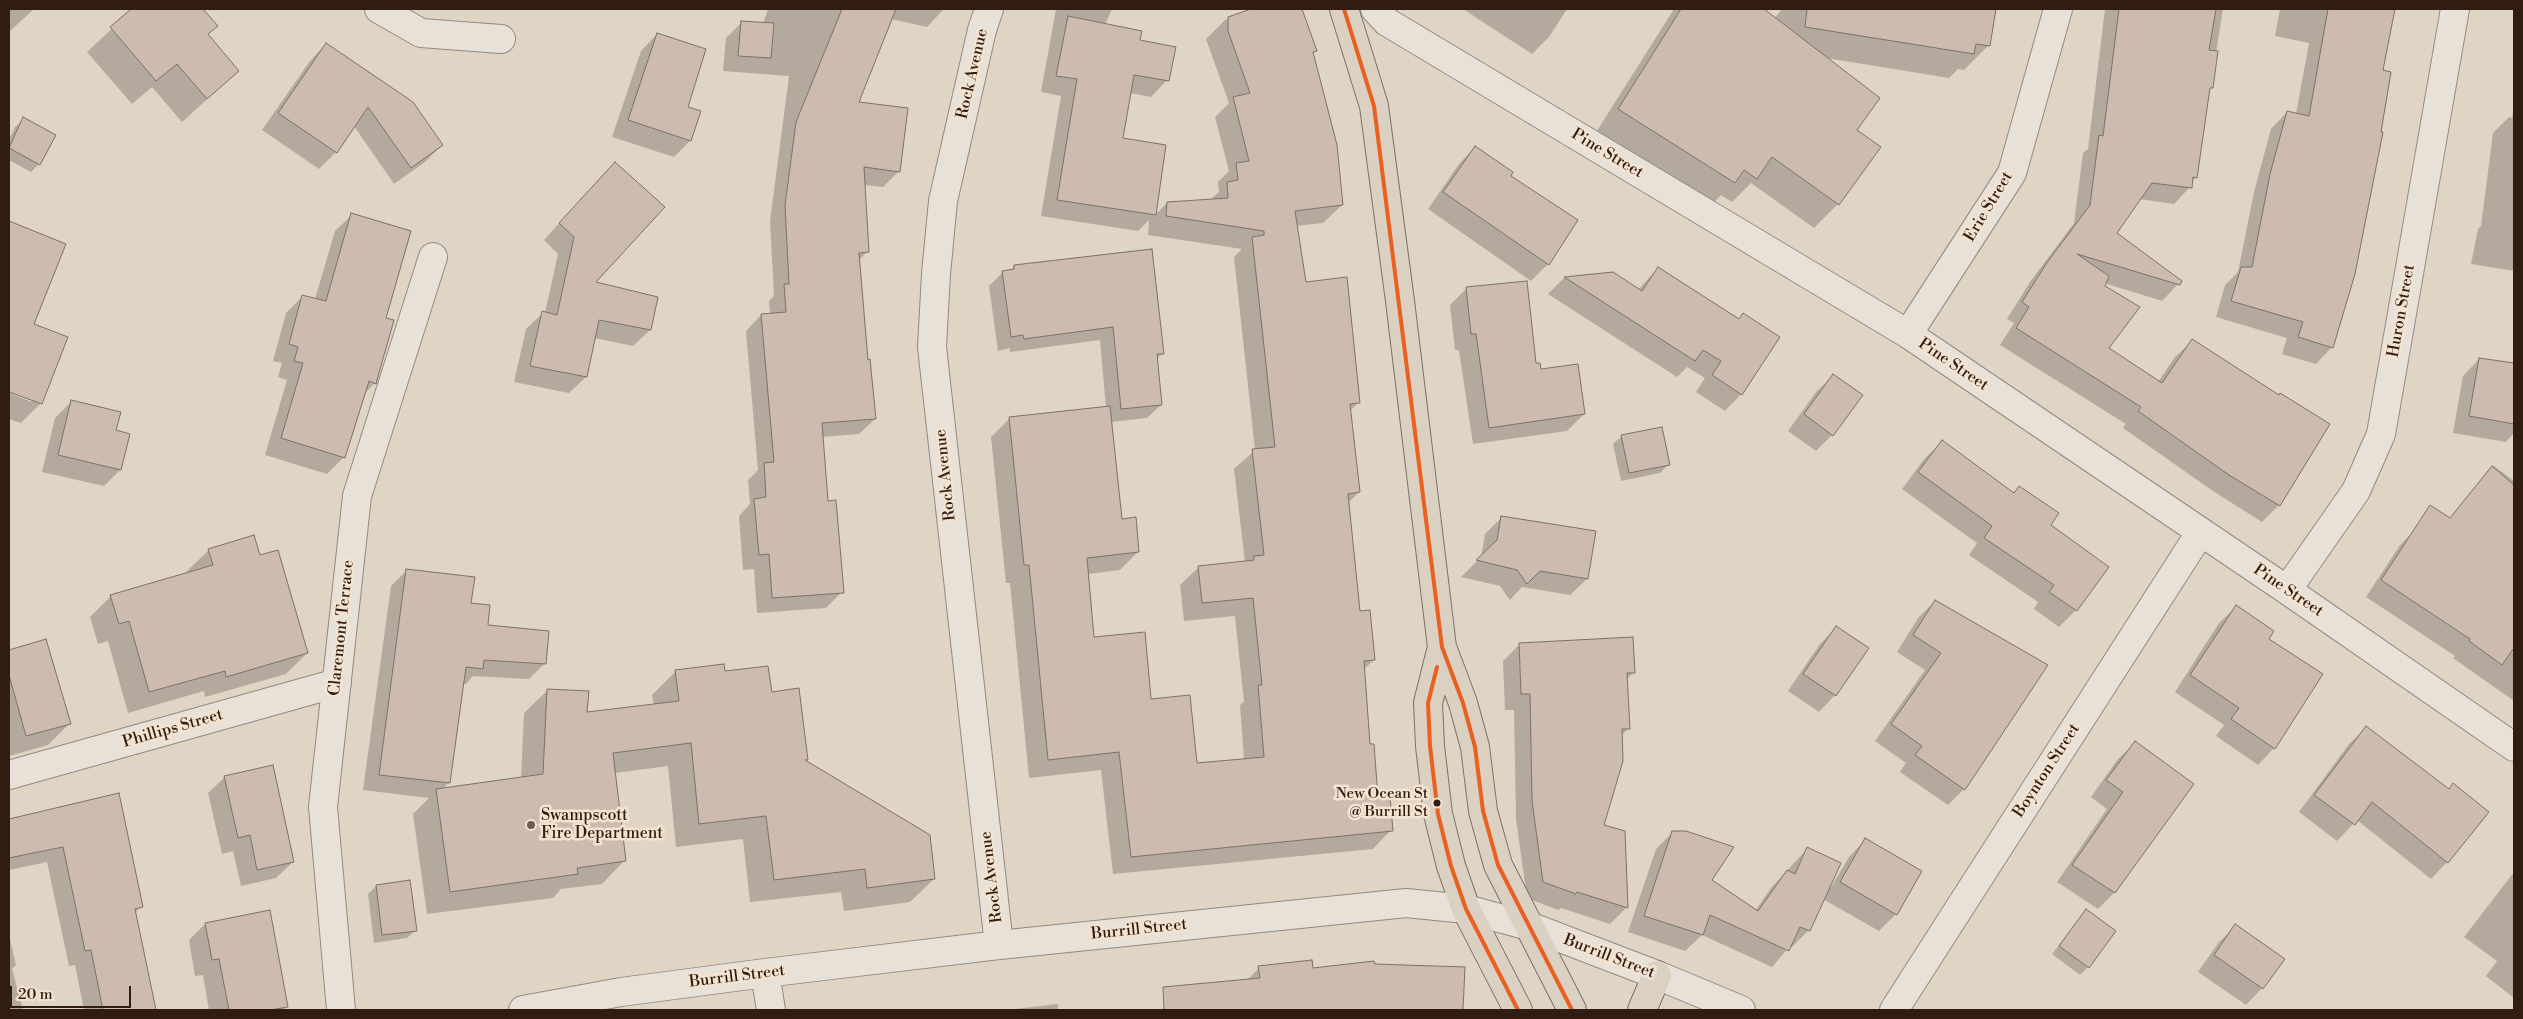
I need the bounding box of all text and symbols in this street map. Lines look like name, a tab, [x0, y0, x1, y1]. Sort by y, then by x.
street label: Rock Avenue	[953, 27, 993, 121]
street label: Pine Street	[1568, 125, 1646, 183]
street label: Erie Street	[1961, 168, 2017, 246]
street label: Huron Street	[2384, 263, 2420, 359]
street label: Pine Street	[1914, 335, 1992, 395]
street label: Rock Avenue	[932, 428, 960, 522]
street label: Claremont Terrace	[325, 559, 359, 697]
street label: Pine Street	[2249, 561, 2327, 621]
street label: Phillips Street	[121, 706, 225, 752]
street label: Boynton Street	[2010, 720, 2084, 822]
place label: New Ocean St @ Burrill St	[1336, 785, 1428, 820]
marker: New Ocean St @ Burrill St	[1432, 798, 1442, 808]
place label: Swampscott Fire Department	[541, 806, 663, 844]
marker: Swampscott Fire Department	[525, 819, 537, 831]
street label: Rock Avenue	[977, 830, 1007, 924]
street label: Burrill Street	[1090, 915, 1188, 945]
street label: Burrill Street	[1561, 931, 1657, 983]
street label: Burrill Street	[688, 962, 786, 992]
scale bar	[12, 976, 134, 1008]
text: 20 m	[18, 985, 53, 1004]

